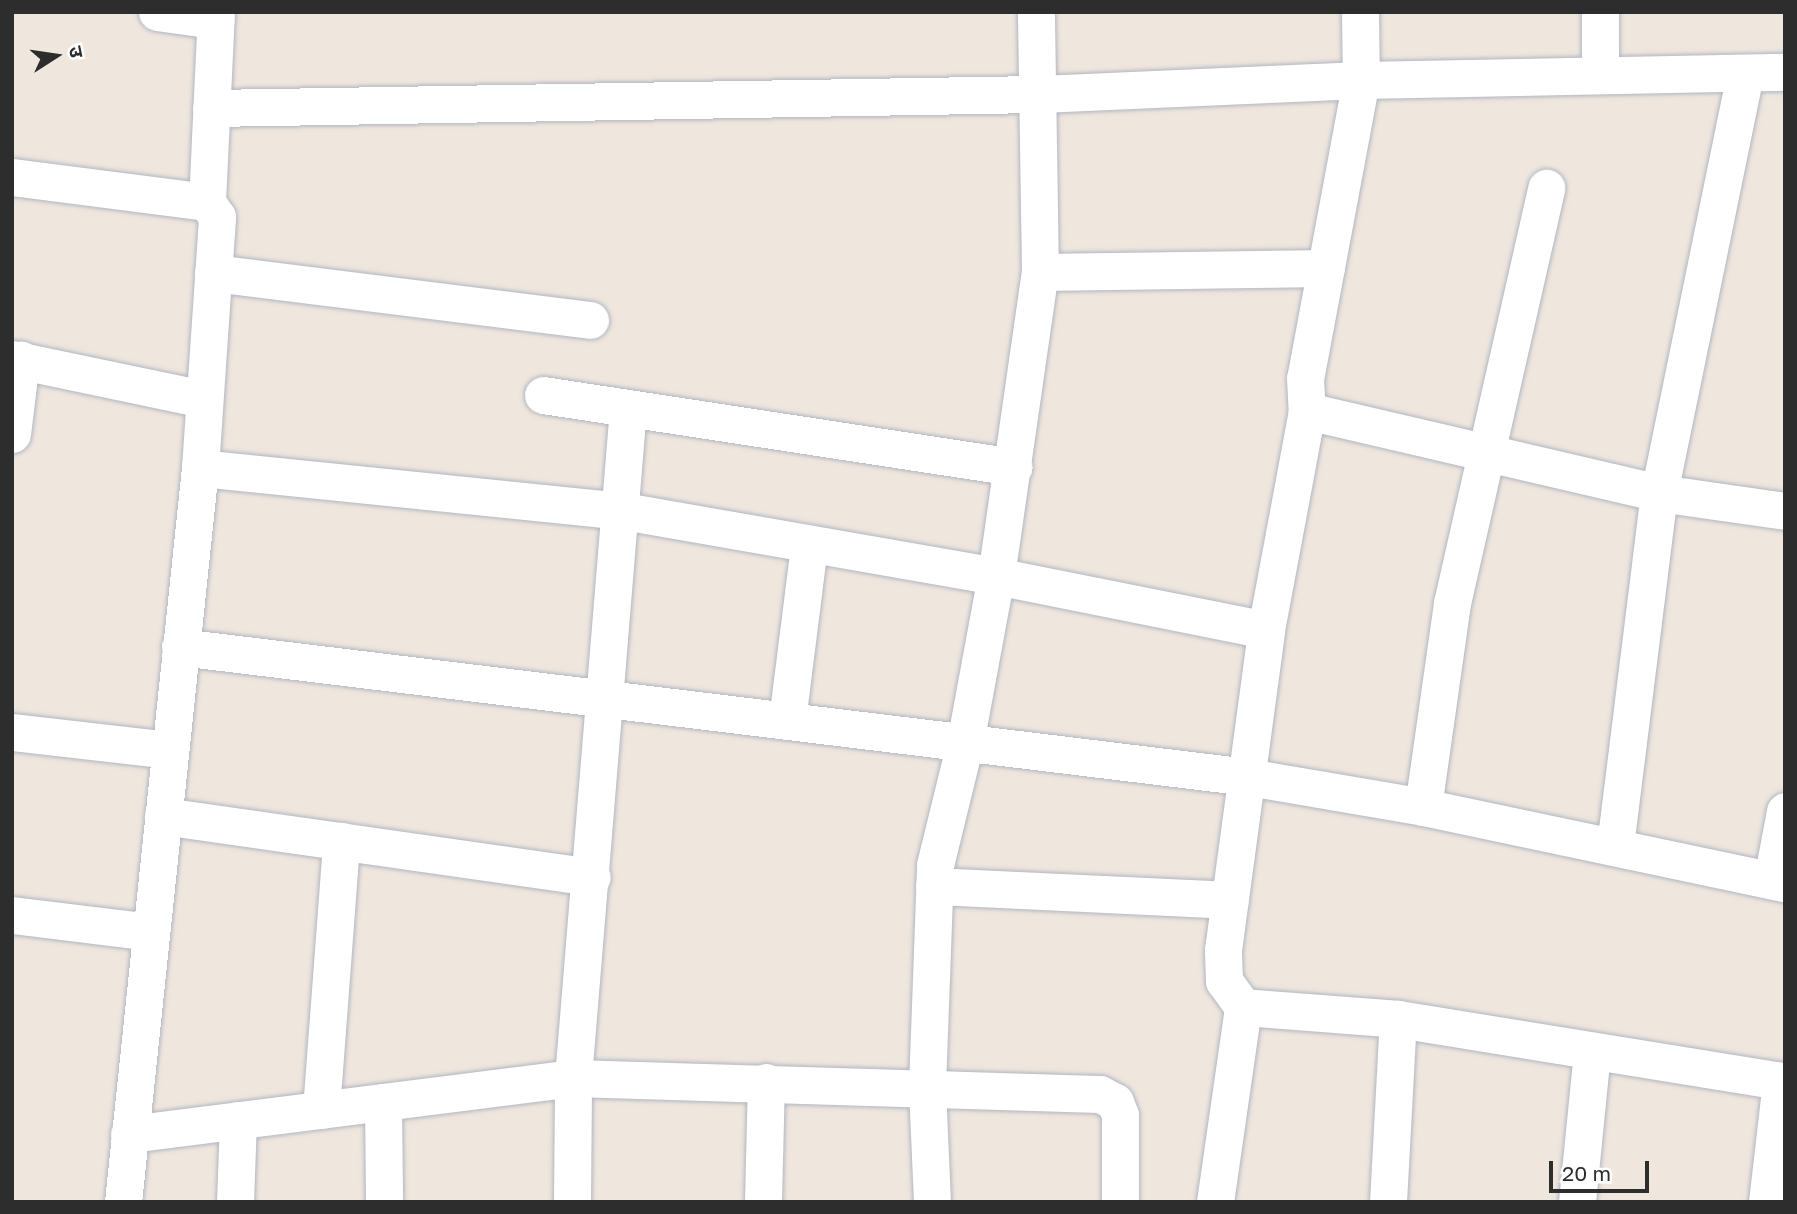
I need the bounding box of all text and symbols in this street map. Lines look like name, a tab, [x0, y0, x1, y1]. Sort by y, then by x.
north arrow	[21, 21, 91, 91]
text: उ	[65, 44, 89, 59]
scale bar	[1552, 1148, 1652, 1192]
text: 20 m	[1562, 1160, 1611, 1186]

